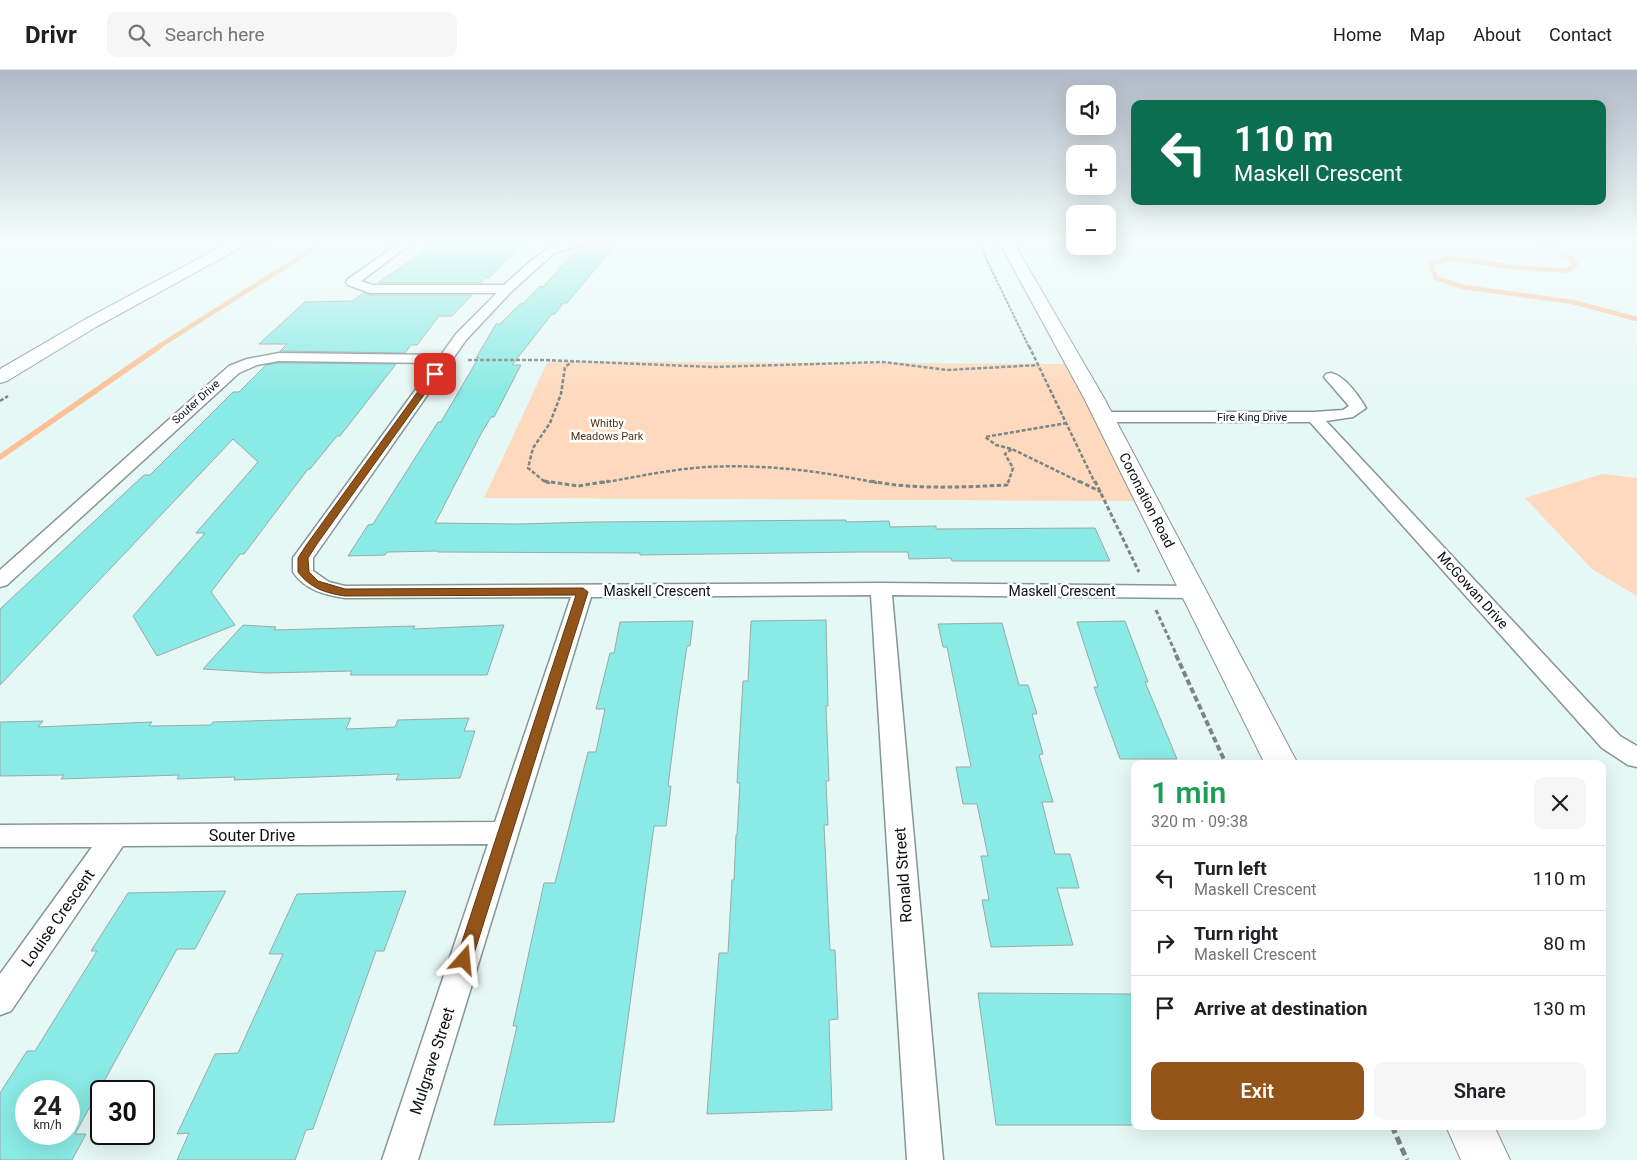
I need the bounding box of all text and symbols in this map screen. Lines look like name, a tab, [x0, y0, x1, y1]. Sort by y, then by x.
search box	[107, 12, 457, 57]
text: Drivr	[25, 21, 77, 49]
icon: search	[125, 21, 153, 49]
text: Search here	[165, 23, 265, 46]
text: Home	[1333, 24, 1382, 45]
text: Map	[1410, 24, 1445, 45]
text: About	[1473, 24, 1521, 45]
text: Contact	[1549, 24, 1612, 45]
map controls	[1066, 85, 1116, 255]
button: sound	[1066, 85, 1116, 135]
text: 110 m	[1234, 119, 1333, 160]
icon: left	[1151, 120, 1216, 185]
button: +	[1066, 145, 1116, 195]
text: Maskell Crescent	[1234, 161, 1402, 186]
button: −	[1066, 205, 1116, 255]
pin	[414, 353, 456, 395]
icon: arrive	[421, 360, 449, 388]
street label: Souter Drive	[170, 377, 223, 427]
street label: Fire King Drive	[1217, 411, 1287, 424]
park label: Whitby Meadows Park	[571, 417, 644, 443]
street label: Coronation Road	[1116, 450, 1178, 550]
street label: McGowan Drive	[1434, 548, 1512, 632]
street label: Maskell Crescent	[603, 583, 711, 599]
street label: Maskell Crescent	[1008, 583, 1116, 599]
text: 1 min	[1151, 775, 1226, 810]
button: close	[1534, 777, 1586, 829]
text: 320 m · 09:38	[1151, 812, 1248, 831]
street label: Souter Drive	[209, 826, 295, 845]
street label: Ronald Street	[890, 827, 916, 923]
text: Turn left	[1194, 857, 1267, 880]
icon: left	[1151, 864, 1179, 892]
street label: Louise Crescent	[17, 866, 99, 970]
text: 110 m	[1533, 867, 1586, 890]
text: Maskell Crescent	[1194, 880, 1316, 899]
text: Turn right	[1194, 922, 1278, 945]
icon: right	[1151, 929, 1179, 957]
text: 80 m	[1543, 932, 1586, 955]
position arrow	[437, 933, 489, 985]
text: Maskell Crescent	[1194, 945, 1316, 964]
icon: arrive	[1151, 994, 1179, 1022]
text: Arrive at destination	[1194, 997, 1367, 1020]
text: 130 m	[1533, 997, 1586, 1020]
street label: Mulgrave Street	[406, 1005, 458, 1117]
button: Exit	[1151, 1062, 1364, 1120]
button: Share	[1374, 1062, 1586, 1120]
speed limit sign: 30	[90, 1080, 155, 1145]
text: 24	[33, 1092, 62, 1121]
text: km/h	[33, 1118, 62, 1132]

